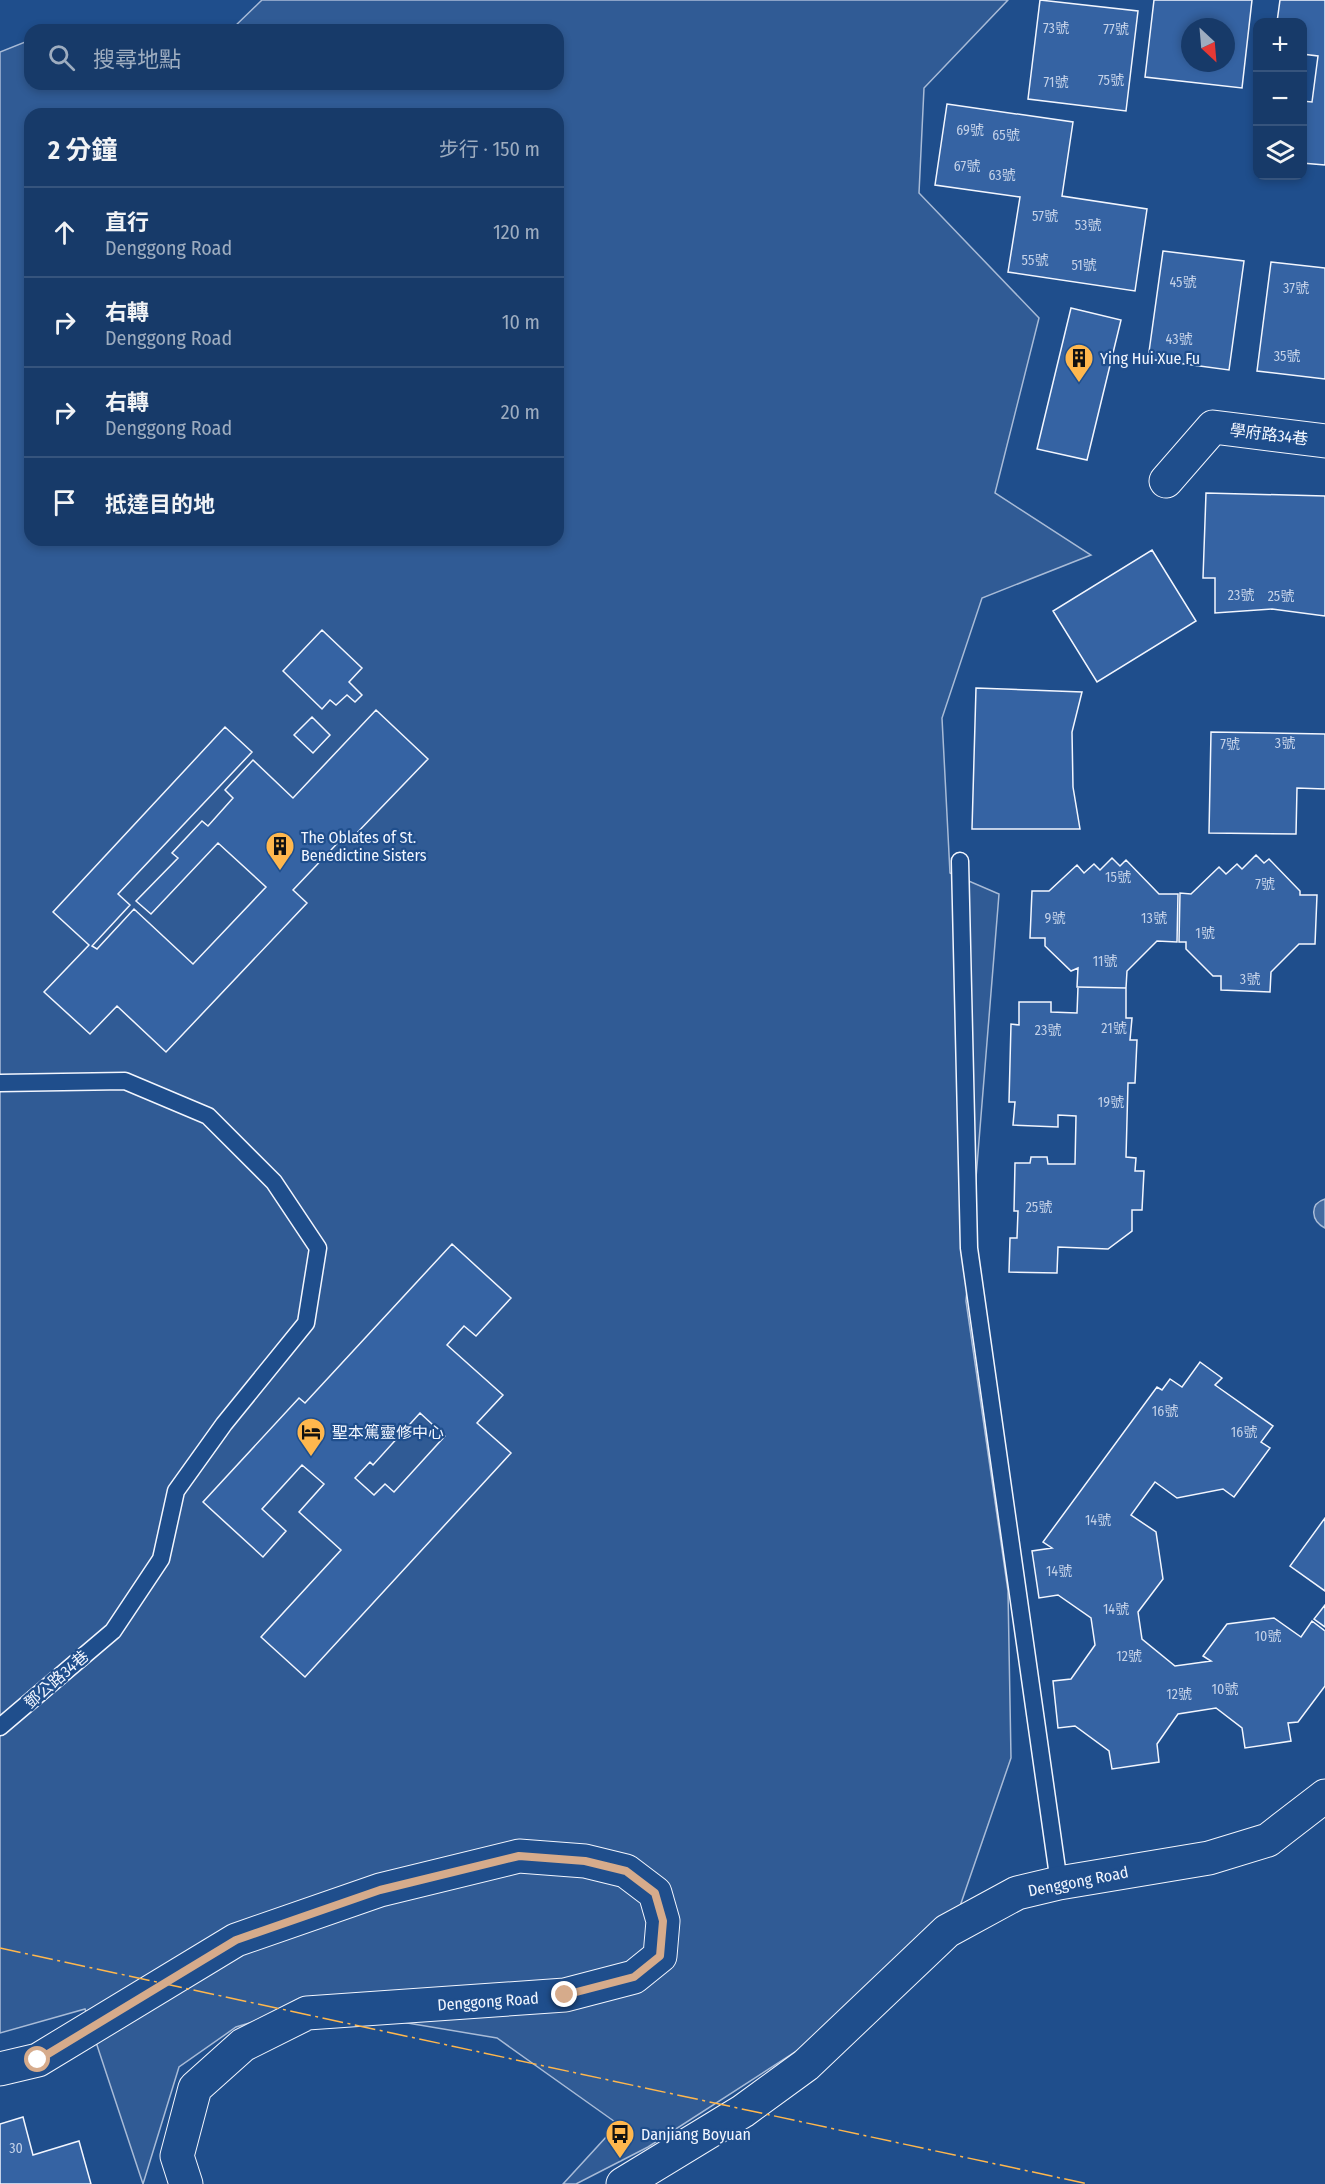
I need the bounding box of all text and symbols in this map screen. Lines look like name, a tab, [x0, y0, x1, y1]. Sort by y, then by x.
north arrow	[1181, 18, 1235, 72]
map controls	[1253, 18, 1307, 180]
button: +	[1253, 18, 1307, 72]
house number: 73號	[1043, 20, 1069, 37]
house number: 77號	[1103, 21, 1129, 38]
search box	[24, 24, 564, 90]
icon: search	[45, 41, 78, 74]
text: 搜尋地點	[93, 46, 181, 73]
house number: 75號	[1098, 72, 1124, 89]
button: −	[1253, 72, 1307, 126]
house number: 71號	[1044, 74, 1068, 91]
house number: 69號	[956, 122, 984, 139]
button: layers	[1253, 126, 1307, 180]
house number: 65號	[992, 127, 1020, 144]
text: 2 分鐘	[48, 135, 117, 166]
text: 步行 · 150 m	[439, 137, 540, 161]
house number: 67號	[954, 158, 980, 175]
house number: 63號	[988, 167, 1016, 184]
house number: 57號	[1032, 208, 1058, 225]
text: 直行	[105, 209, 149, 236]
icon: ahead	[48, 216, 81, 249]
house number: 53號	[1075, 217, 1101, 234]
text: 120 m	[493, 220, 540, 244]
text: Denggong Road	[105, 236, 232, 260]
house number: 55號	[1022, 252, 1048, 269]
house number: 51號	[1071, 257, 1097, 274]
house number: 45號	[1169, 274, 1197, 291]
house number: 37號	[1283, 280, 1309, 297]
text: 右轉	[105, 299, 149, 326]
icon: right	[48, 306, 81, 339]
text: 10 m	[502, 310, 540, 334]
text: Denggong Road	[105, 326, 232, 350]
house number: 43號	[1166, 331, 1192, 348]
building icon: Ying Hui Xue Fu	[1063, 342, 1095, 384]
house number: 35號	[1274, 348, 1300, 365]
place label: Ying Hui Xue Fu	[1100, 349, 1200, 368]
text: 右轉	[105, 389, 149, 416]
icon: right	[48, 396, 81, 429]
text: 20 m	[501, 400, 540, 424]
text: Denggong Road	[105, 416, 232, 440]
street label: 學府路34巷	[1229, 420, 1309, 449]
icon: arrive	[48, 486, 81, 519]
text: 抵達目的地	[105, 491, 215, 518]
house number: 23號	[1228, 587, 1254, 604]
house number: 25號	[1268, 588, 1294, 605]
house number: 3號	[1275, 735, 1295, 752]
house number: 7號	[1220, 736, 1240, 753]
place label: The Oblates of St. Benedictine Sisters	[301, 828, 427, 865]
building icon: The Oblates of St. Benedictine Sisters	[264, 830, 296, 872]
house number: 15號	[1105, 869, 1131, 886]
house number: 7號	[1255, 876, 1275, 893]
house number: 9號	[1045, 910, 1065, 927]
house number: 13號	[1141, 910, 1167, 927]
house number: 1號	[1195, 925, 1215, 942]
house number: 11號	[1093, 953, 1117, 970]
house number: 3號	[1240, 971, 1260, 988]
house number: 21號	[1101, 1020, 1127, 1037]
house number: 23號	[1035, 1022, 1061, 1039]
house number: 19號	[1098, 1094, 1124, 1111]
house number: 25號	[1026, 1199, 1052, 1216]
house number: 16號	[1152, 1403, 1178, 1420]
hotel icon: 聖本篤靈修中心	[295, 1416, 327, 1458]
place label: 聖本篤靈修中心	[332, 1423, 444, 1442]
house number: 16號	[1231, 1424, 1257, 1441]
house number: 14號	[1085, 1512, 1111, 1529]
house number: 14號	[1046, 1563, 1072, 1580]
house number: 14號	[1103, 1601, 1129, 1618]
house number: 10號	[1255, 1628, 1281, 1645]
street label: 鄧公路34巷	[20, 1646, 92, 1712]
house number: 12號	[1116, 1648, 1142, 1665]
house number: 10號	[1212, 1681, 1238, 1698]
house number: 12號	[1166, 1686, 1192, 1703]
street label: Denggong Road	[1026, 1862, 1130, 1901]
route end	[551, 1981, 577, 2007]
street label: Denggong Road	[437, 1988, 539, 2015]
route start	[24, 2046, 50, 2072]
bus stop icon: Danjiang Boyuan	[604, 2118, 636, 2160]
place label: Danjiang Boyuan	[641, 2125, 751, 2144]
house number: 30	[9, 2140, 23, 2157]

